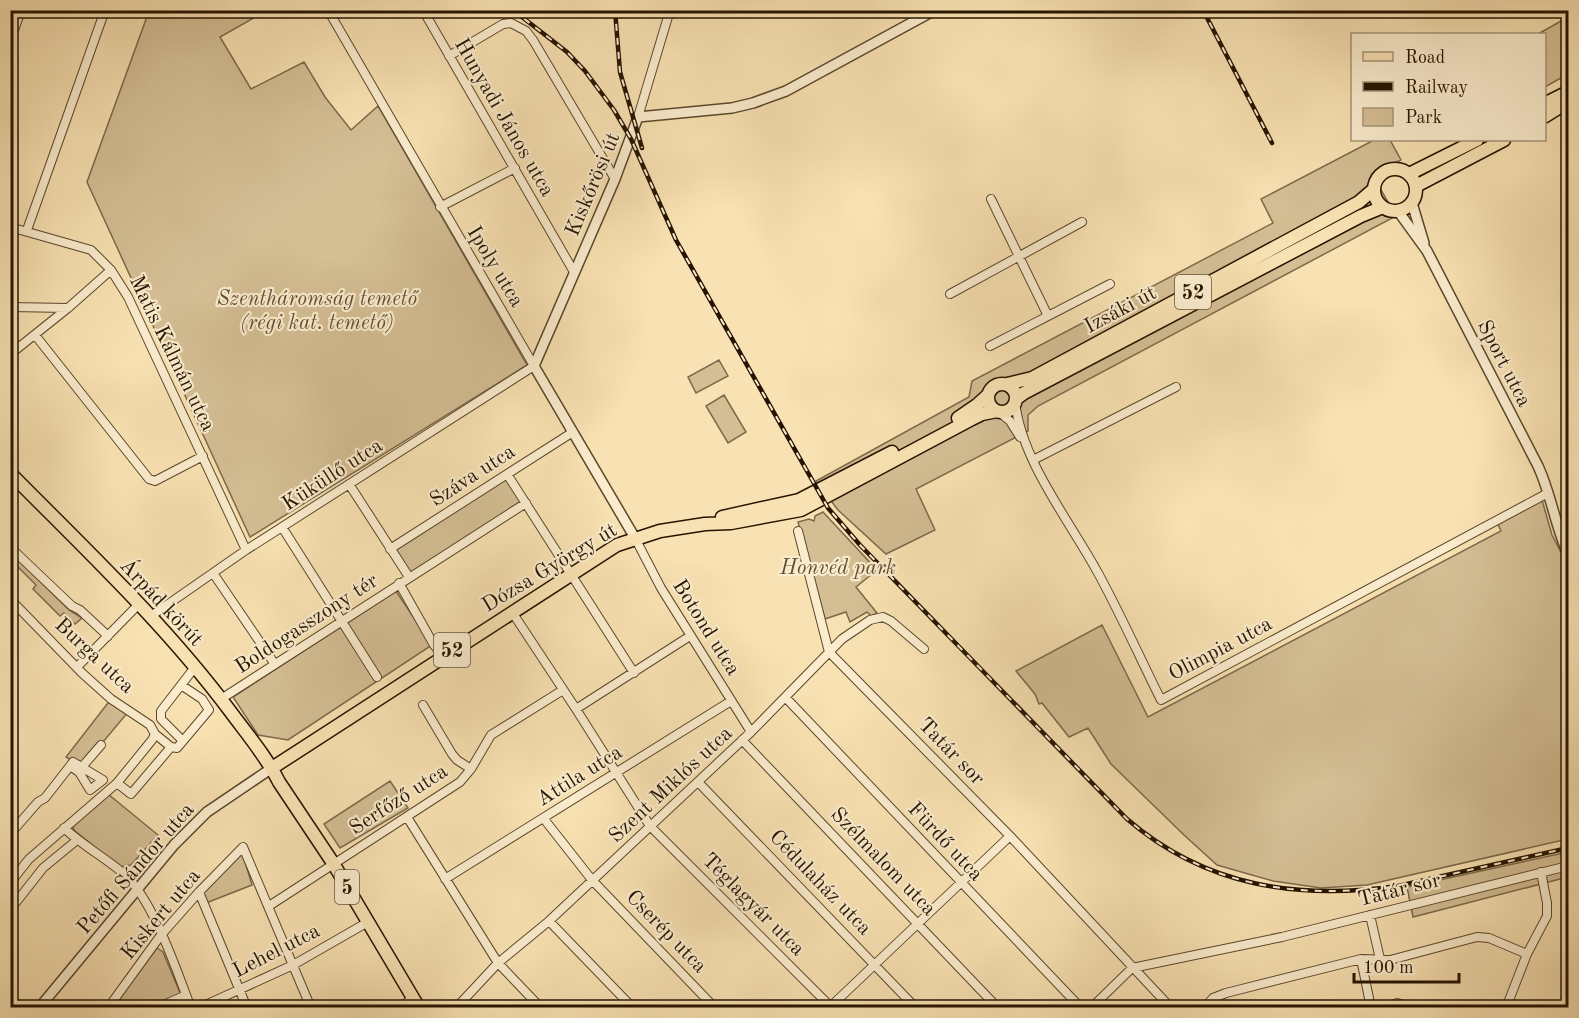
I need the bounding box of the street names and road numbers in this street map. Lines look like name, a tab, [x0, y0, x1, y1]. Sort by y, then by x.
street label: Hunyadi János utca	[450, 35, 558, 201]
street label: Kiskőrösi út	[562, 130, 625, 239]
street label: Ipoly utca	[462, 223, 527, 311]
street label: Matis Kálmán utca	[125, 273, 218, 435]
road number: 52	[1175, 275, 1211, 309]
street label: Izsáki út	[1081, 283, 1160, 338]
street label: Sport utca	[1473, 317, 1534, 410]
street label: Küküllő utca	[279, 435, 387, 515]
street label: Száva utca	[427, 441, 519, 511]
street label: Dózsa György út	[479, 520, 621, 617]
street label: Árpád körút	[115, 552, 209, 651]
street label: Boldogasszony tér	[232, 570, 382, 678]
street label: Botond utca	[668, 576, 744, 680]
street label: Olimpia utca	[1166, 613, 1276, 685]
street label: Burga utca	[50, 614, 138, 698]
road number: 52	[434, 633, 470, 667]
street label: Tatár sor	[914, 714, 988, 790]
street label: Szent Miklós utca	[605, 723, 737, 847]
street label: Attila utca	[533, 742, 626, 811]
street label: Serfőző utca	[346, 761, 452, 840]
street label: Petőfi Sándor utca	[74, 799, 199, 939]
street label: Fürdő utca	[903, 799, 986, 886]
street label: Szélmalom utca	[826, 804, 940, 920]
street label: Cédulaház utca	[765, 826, 875, 940]
street label: Téglagyár utca	[698, 850, 808, 960]
street label: Kiskert utca	[117, 866, 205, 964]
road number: 5	[335, 870, 359, 904]
street label: Tatár sor	[1356, 870, 1443, 911]
street label: Cserép utca	[622, 887, 710, 977]
street label: Lehel utca	[230, 921, 324, 982]

